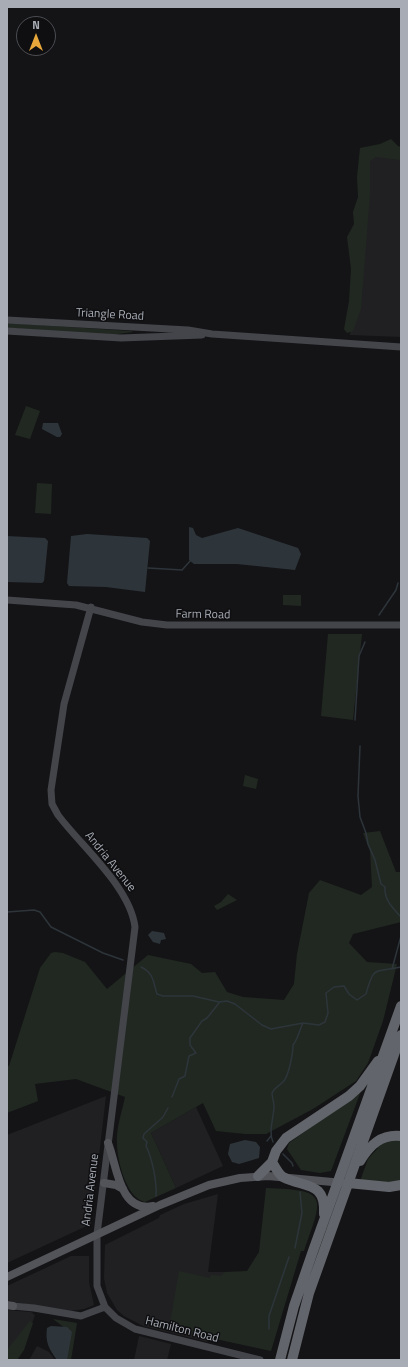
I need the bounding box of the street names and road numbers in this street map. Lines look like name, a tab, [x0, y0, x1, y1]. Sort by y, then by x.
street label: Triangle Road	[76, 306, 144, 324]
street label: Farm Road	[176, 607, 230, 623]
street label: Andria Avenue	[81, 829, 139, 895]
street label: Andria Avenue	[79, 1153, 103, 1227]
street label: Hamilton Road	[144, 1314, 220, 1346]

